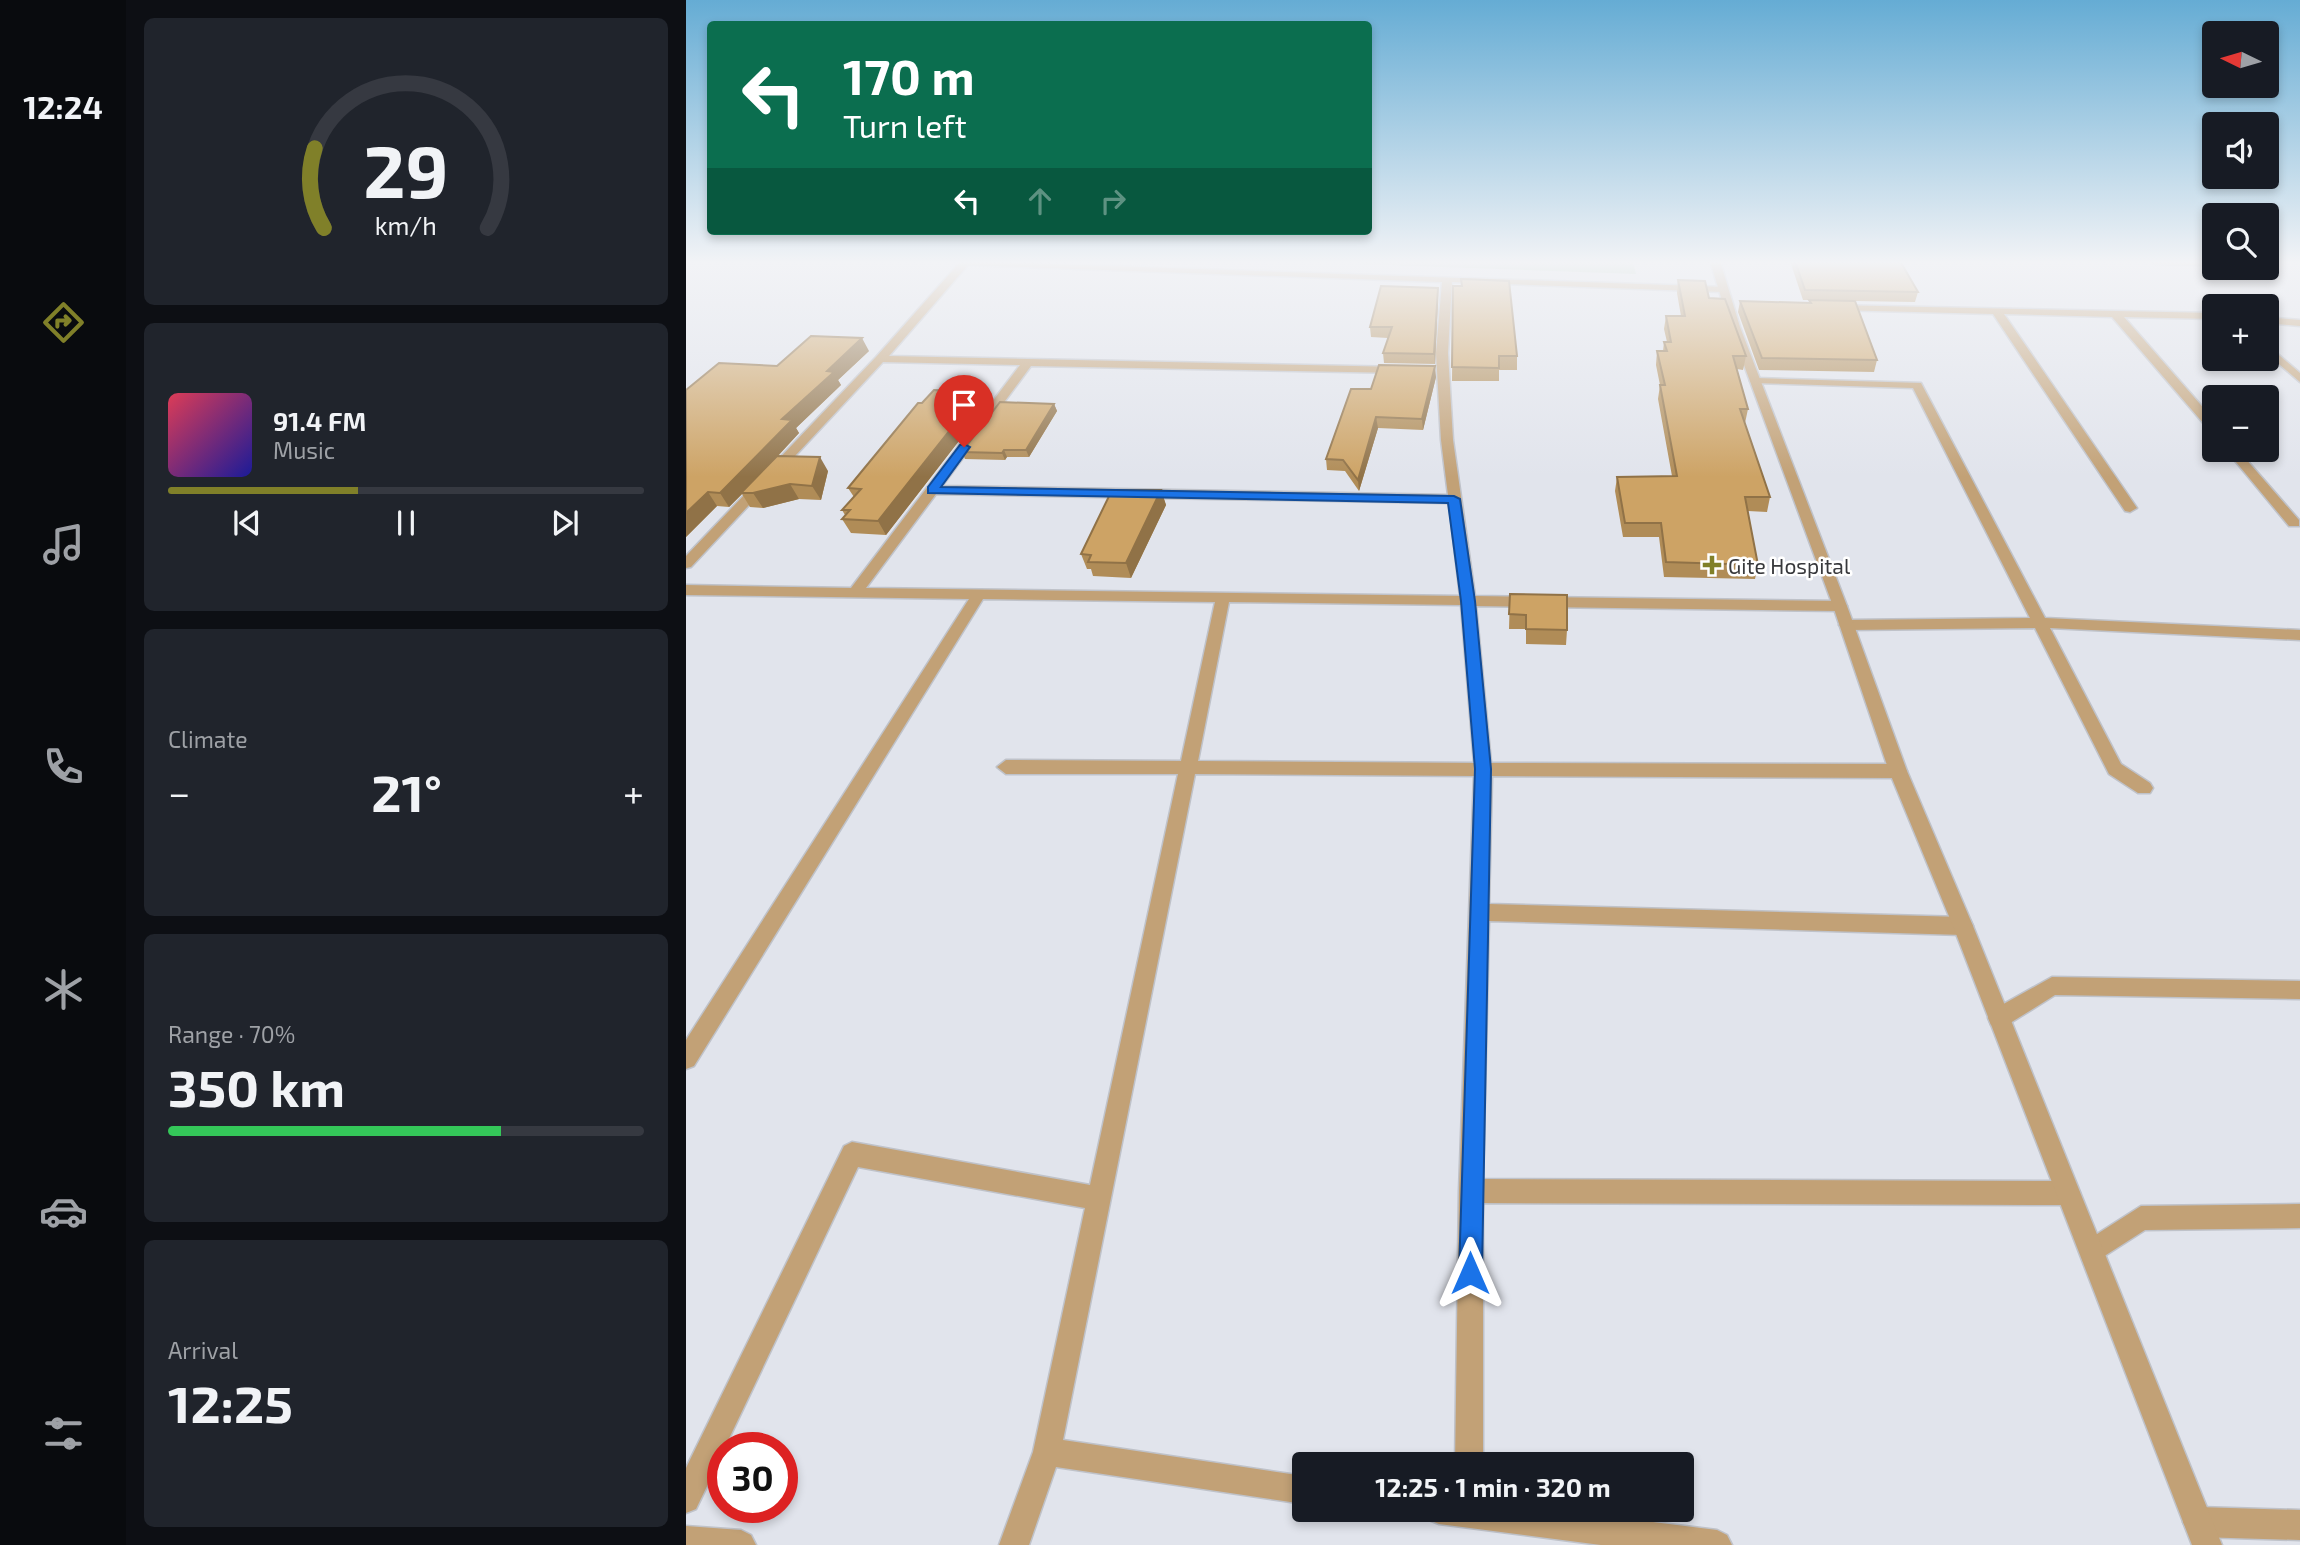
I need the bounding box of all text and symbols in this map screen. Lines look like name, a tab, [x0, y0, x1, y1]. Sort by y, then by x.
north arrow	[2202, 21, 2278, 98]
map controls	[2202, 21, 2279, 462]
text: 170 m	[843, 46, 975, 105]
icon: left	[728, 49, 819, 140]
text: 12:24	[23, 87, 103, 125]
text: Turn left	[843, 106, 967, 144]
button: sound	[2202, 112, 2279, 189]
text: 29	[363, 125, 449, 213]
icon: left	[948, 182, 986, 220]
icon: ahead	[1021, 182, 1059, 220]
icon: right	[1094, 182, 1132, 220]
button: search	[2202, 203, 2279, 280]
text: km/h	[375, 210, 437, 240]
button: +	[2202, 294, 2279, 371]
icon: directions	[39, 298, 88, 347]
pin	[934, 375, 994, 447]
button: −	[2202, 385, 2279, 462]
icon: arrive	[945, 386, 983, 424]
text: 91.4 FM	[273, 405, 366, 436]
text: Music	[273, 436, 335, 464]
icon: previous	[228, 504, 266, 542]
icon: pause	[387, 504, 425, 542]
icon: next	[546, 504, 584, 542]
icon: music	[39, 520, 88, 569]
place label: Gite Hospital	[1728, 553, 1851, 578]
marker: Gite Hospital	[1702, 555, 1722, 575]
text: Climate	[168, 725, 248, 753]
icon: phone	[39, 742, 88, 791]
text: 21°	[371, 760, 442, 822]
text: −	[168, 769, 190, 815]
text: +	[623, 769, 644, 815]
icon: climate	[39, 965, 88, 1014]
text: Range · 70%	[168, 1020, 295, 1048]
text: 350 km	[168, 1055, 345, 1117]
icon: car	[39, 1187, 88, 1236]
position arrow	[1433, 1236, 1507, 1310]
text: Arrival	[168, 1336, 238, 1364]
text: 12:25	[168, 1371, 293, 1433]
icon: filters	[39, 1409, 88, 1458]
speed limit sign: 30	[707, 1432, 798, 1523]
text: 12:25 · 1 min · 320 m	[1375, 1471, 1611, 1502]

